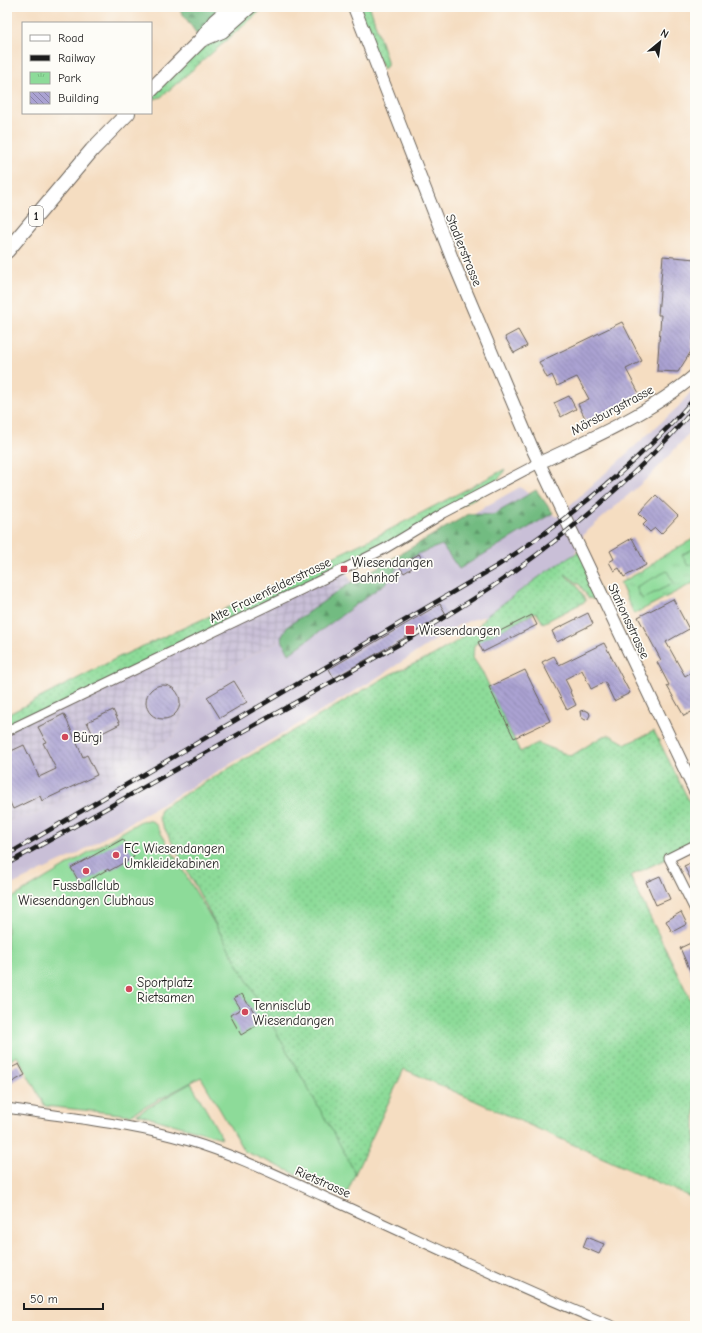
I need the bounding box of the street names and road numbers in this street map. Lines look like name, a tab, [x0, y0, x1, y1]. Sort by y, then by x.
road number: 1	[29, 206, 43, 226]
street label: Stadlerstrasse	[443, 212, 485, 289]
street label: Mörsburgstrasse	[568, 382, 656, 438]
street label: Alte Frauenfelderstrasse	[207, 554, 334, 626]
street label: Stationsstrasse	[605, 581, 653, 662]
street label: Rietstrasse	[293, 1163, 353, 1201]

